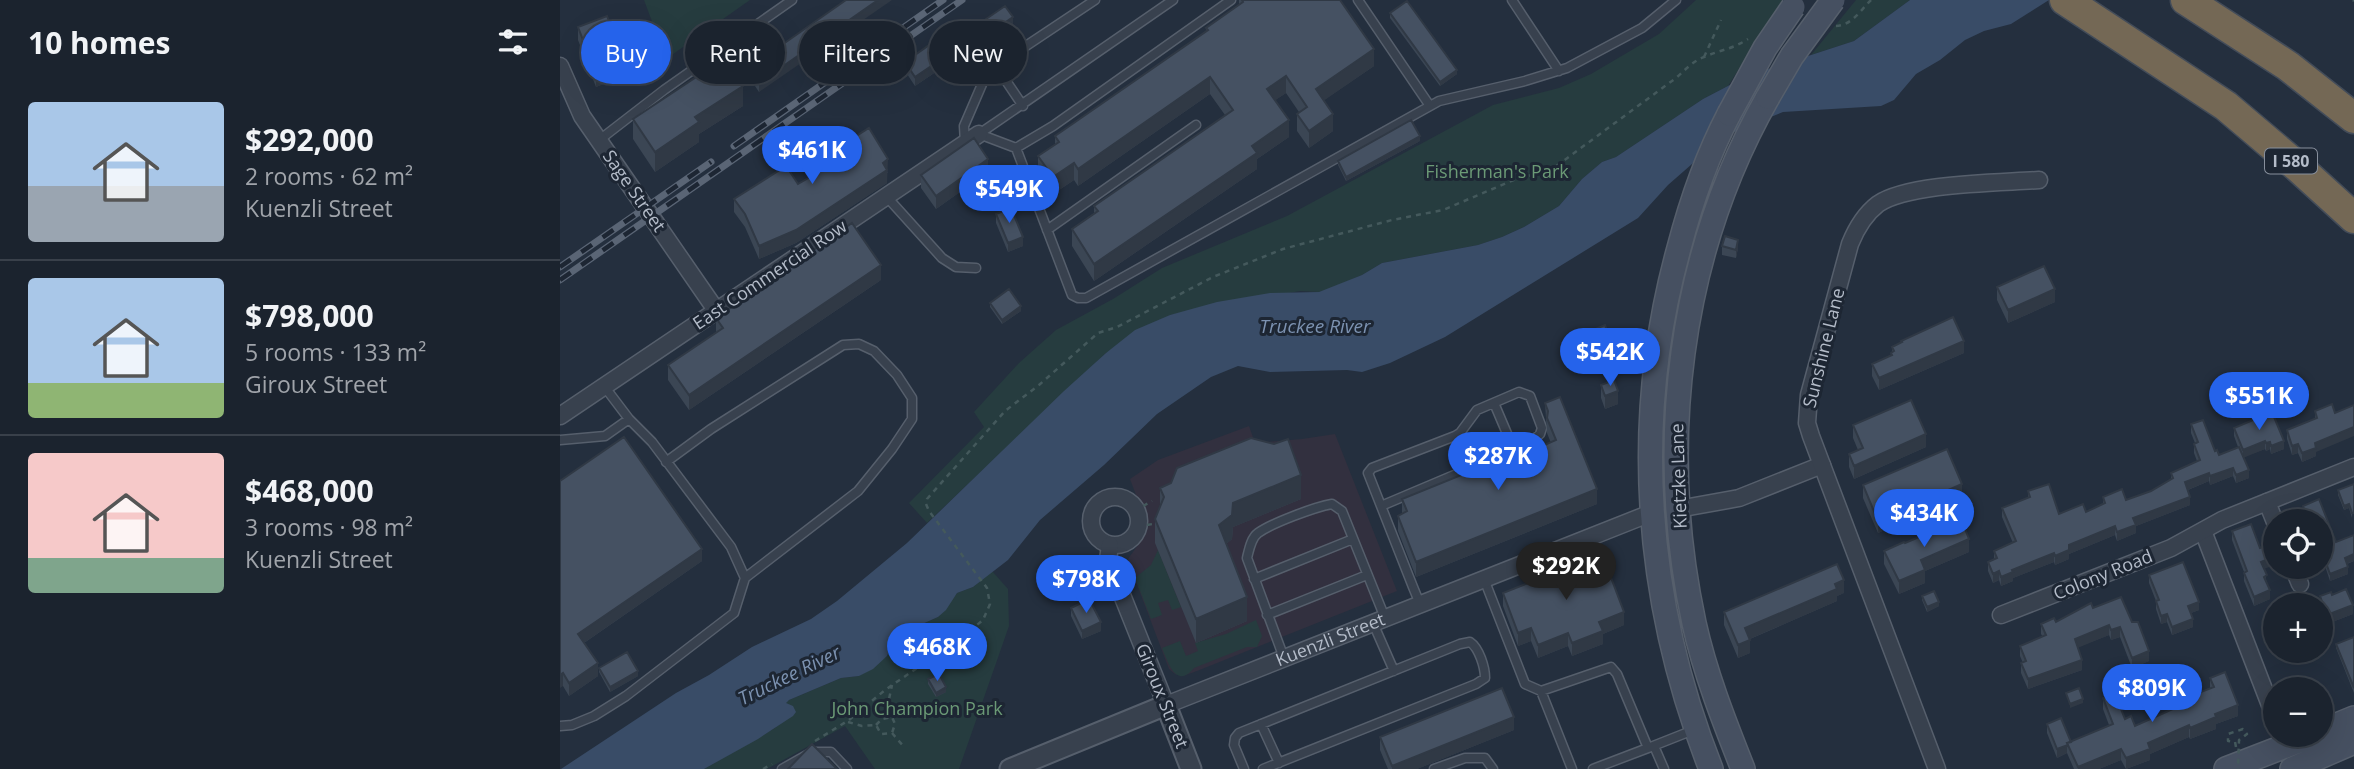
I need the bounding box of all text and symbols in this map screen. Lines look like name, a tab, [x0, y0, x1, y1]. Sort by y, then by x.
chip: Buy	[581, 21, 671, 84]
chip: Rent	[685, 21, 785, 84]
chip: Filters	[799, 21, 915, 84]
chip: New	[929, 21, 1027, 84]
text: 10 homes	[28, 22, 171, 63]
icon: filters	[494, 23, 532, 61]
text: $292,000	[245, 119, 374, 160]
pin: $461K	[763, 127, 861, 186]
icon: home	[84, 130, 168, 214]
text: $461K	[778, 133, 846, 165]
street label: Sage Street	[598, 145, 672, 236]
road number: I 580	[2265, 148, 2317, 174]
park label: Fisherman's Park	[1425, 159, 1569, 183]
text: 2 rooms · 62 m²	[245, 160, 413, 192]
pin: $549K	[960, 166, 1058, 225]
text: $549K	[975, 172, 1043, 204]
text: Kuenzli Street	[245, 192, 393, 224]
street label: East Commercial Row	[688, 214, 851, 335]
street label: Sunshine Lane	[1797, 285, 1849, 410]
text: $798,000	[245, 295, 374, 336]
icon: home	[84, 306, 168, 390]
water label: Truckee River	[1259, 313, 1372, 339]
pin: $542K	[1561, 328, 1659, 388]
text: $542K	[1576, 335, 1644, 367]
text: 5 rooms · 133 m²	[245, 336, 426, 368]
text: Giroux Street	[245, 368, 387, 400]
pin: $551K	[2210, 372, 2308, 432]
text: $551K	[2225, 379, 2293, 411]
street label: Kietzke Lane	[1664, 423, 1692, 529]
pin: $287K	[1449, 433, 1547, 492]
text: $287K	[1464, 439, 1532, 471]
text: $468,000	[245, 470, 374, 511]
icon: home	[84, 481, 168, 565]
pin: $434K	[1875, 490, 1973, 549]
text: $434K	[1890, 496, 1958, 528]
map controls	[2263, 509, 2333, 747]
button: locate	[2263, 509, 2333, 579]
text: 3 rooms · 98 m²	[245, 511, 413, 543]
pin: $292K	[1517, 542, 1615, 602]
text: Kuenzli Street	[245, 543, 393, 575]
street label: Colony Road	[2049, 543, 2156, 605]
text: $292K	[1532, 549, 1600, 581]
pin: $798K	[1037, 556, 1135, 615]
text: $798K	[1052, 562, 1120, 594]
button: +	[2263, 593, 2333, 663]
street label: Kuenzli Street	[1272, 607, 1388, 671]
pin: $468K	[888, 624, 986, 683]
text: $468K	[903, 630, 971, 662]
water label: Truckee River	[733, 638, 846, 711]
street label: Giroux Street	[1131, 640, 1195, 752]
pin: $809K	[2103, 664, 2201, 724]
text: $809K	[2118, 671, 2186, 703]
button: −	[2263, 677, 2333, 747]
park label: John Champion Park	[829, 696, 1003, 720]

